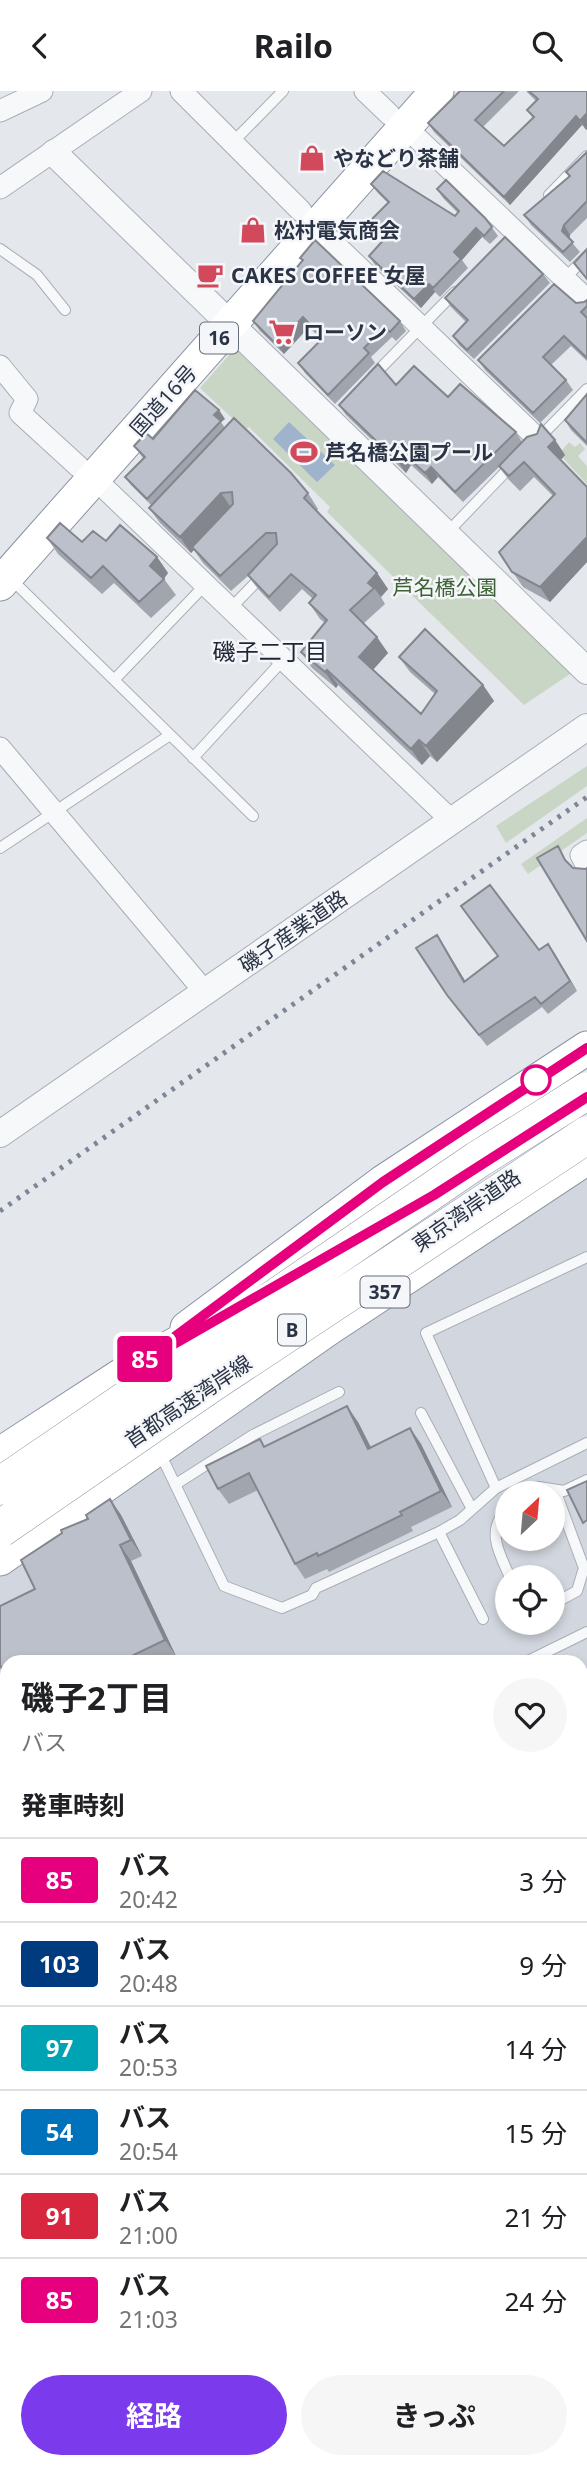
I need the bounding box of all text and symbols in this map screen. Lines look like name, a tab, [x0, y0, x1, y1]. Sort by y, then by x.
text: Railo	[254, 24, 333, 67]
icon: back	[21, 27, 59, 65]
icon: search	[528, 27, 566, 65]
shop icon: やなどり茶舗	[297, 143, 327, 173]
place label: やなどり茶舗	[333, 144, 459, 172]
shop icon: 松村電気商会	[238, 215, 268, 245]
place label: 松村電気商会	[274, 216, 400, 244]
cafe icon: CAKES COFFEE 女屋	[195, 260, 225, 290]
place label: CAKES COFFEE 女屋	[231, 261, 425, 289]
supermarket icon: ローソン	[267, 317, 297, 347]
place label: ローソン	[303, 318, 387, 346]
road number: 16	[200, 323, 238, 353]
street label: 国道16号	[123, 358, 203, 442]
sports icon: 芦名橋公園プール	[289, 437, 319, 467]
place label: 芦名橋公園プール	[325, 438, 493, 466]
park label: 芦名橋公園	[393, 573, 498, 601]
district label: 磯子二丁目	[213, 635, 328, 667]
street label: 磯子産業道路	[233, 883, 353, 979]
unlabelled marker	[521, 1065, 551, 1095]
street label: 東京湾岸道路	[406, 1162, 526, 1258]
road number: 357	[360, 1277, 410, 1308]
road number: B	[278, 1315, 306, 1345]
line badge: 85	[114, 1336, 176, 1382]
text: 85	[131, 1342, 159, 1375]
street label: 首都高速湾岸線	[119, 1348, 257, 1454]
north arrow	[495, 1481, 565, 1551]
map controls	[495, 1481, 565, 1635]
button: locate	[495, 1565, 565, 1635]
text: 磯子2丁目	[21, 1675, 172, 1720]
button: heart	[493, 1678, 567, 1752]
text: バス	[21, 1726, 67, 1758]
text: 発車時刻	[21, 1787, 125, 1823]
text: バス	[119, 1847, 171, 1883]
text: 85	[46, 1863, 73, 1896]
text: 3 分	[519, 1863, 567, 1899]
text: 20:42	[119, 1883, 178, 1915]
text: バス	[119, 1931, 171, 1967]
text: 103	[39, 1947, 80, 1980]
text: 9 分	[519, 1947, 567, 1983]
text: 20:48	[119, 1967, 178, 1999]
text: バス	[119, 2015, 171, 2051]
text: 97	[46, 2031, 73, 2064]
text: 14 分	[504, 2031, 567, 2067]
text: 20:53	[119, 2051, 178, 2083]
text: バス	[119, 2099, 171, 2135]
text: 54	[46, 2115, 73, 2148]
text: 15 分	[504, 2115, 567, 2151]
text: 20:54	[119, 2135, 178, 2167]
text: バス	[119, 2183, 171, 2219]
text: 91	[46, 2199, 73, 2232]
text: 21 分	[504, 2199, 567, 2235]
text: 21:00	[119, 2219, 178, 2251]
text: バス	[119, 2267, 171, 2303]
text: 85	[46, 2283, 73, 2316]
text: 24 分	[504, 2283, 567, 2319]
text: 21:03	[119, 2303, 178, 2335]
button: 経路	[21, 2375, 287, 2455]
button: きっぷ	[301, 2375, 567, 2455]

